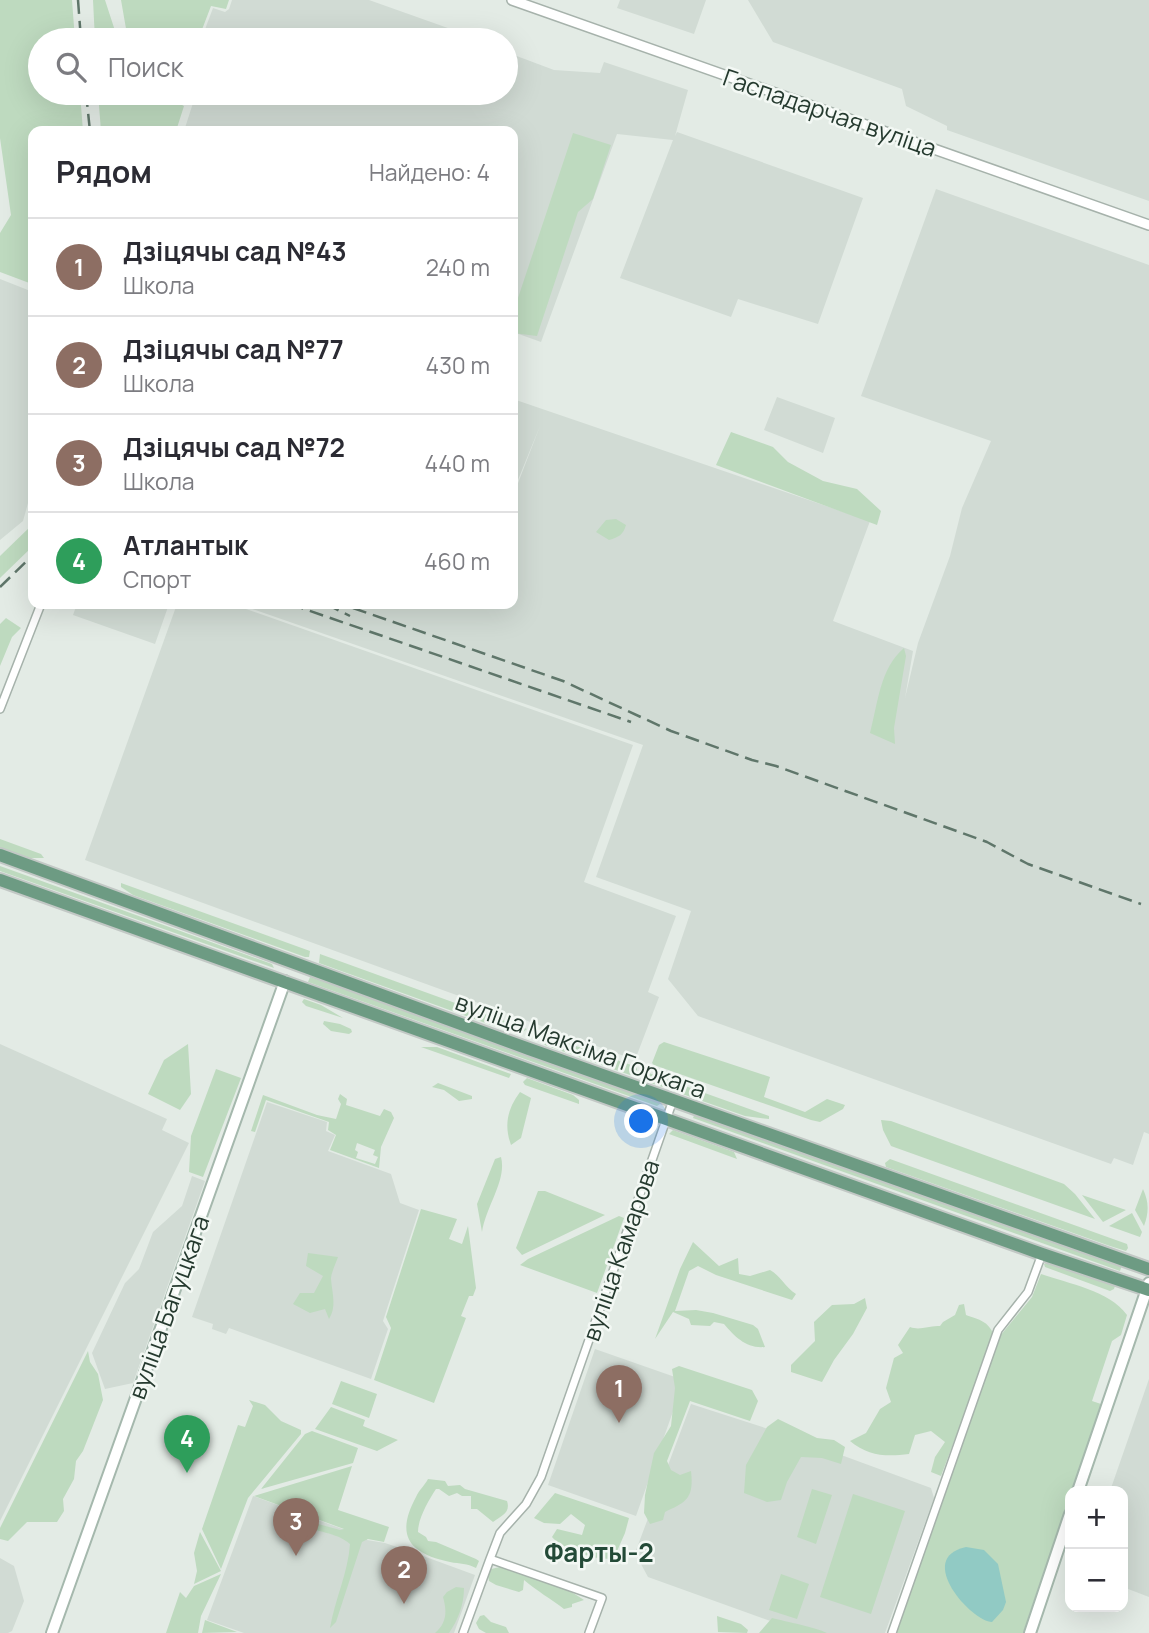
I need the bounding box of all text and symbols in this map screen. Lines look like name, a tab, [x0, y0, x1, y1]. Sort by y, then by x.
search box	[28, 28, 518, 105]
icon: search	[52, 48, 90, 86]
text: Поиск	[108, 49, 183, 85]
street label: Гаспадарчая вуліца	[719, 60, 941, 164]
text: Рядом	[56, 151, 152, 192]
text: Найдено: 4	[369, 156, 490, 188]
text: Дзіцячы сад №43	[123, 233, 347, 269]
text: 1	[74, 251, 84, 283]
text: 240 m	[426, 251, 490, 283]
text: Школа	[123, 269, 195, 301]
text: Дзіцячы сад №77	[123, 331, 344, 367]
text: 2	[72, 349, 86, 381]
text: 430 m	[426, 349, 490, 381]
text: Школа	[123, 367, 195, 399]
text: Дзіцячы сад №72	[123, 429, 345, 465]
text: 3	[72, 447, 86, 479]
text: 440 m	[425, 447, 490, 479]
text: Школа	[123, 465, 195, 497]
text: Атлантык	[123, 527, 248, 563]
text: 4	[72, 545, 86, 577]
text: 460 m	[424, 545, 490, 577]
text: Спорт	[123, 563, 191, 595]
street label: вуліца Максіма Горкага	[451, 984, 711, 1106]
your location	[624, 1104, 658, 1138]
street label: вуліца Камарова	[574, 1155, 666, 1345]
street label: вуліца Багуцкага	[119, 1211, 217, 1403]
pin: 1	[596, 1365, 642, 1423]
pin: 4	[164, 1415, 210, 1473]
map controls	[1065, 1486, 1128, 1612]
button: +	[1065, 1486, 1128, 1549]
pin: 3	[273, 1498, 319, 1556]
district label: Фарты-2	[544, 1534, 654, 1570]
pin: 2	[381, 1546, 427, 1604]
button: −	[1065, 1549, 1128, 1612]

